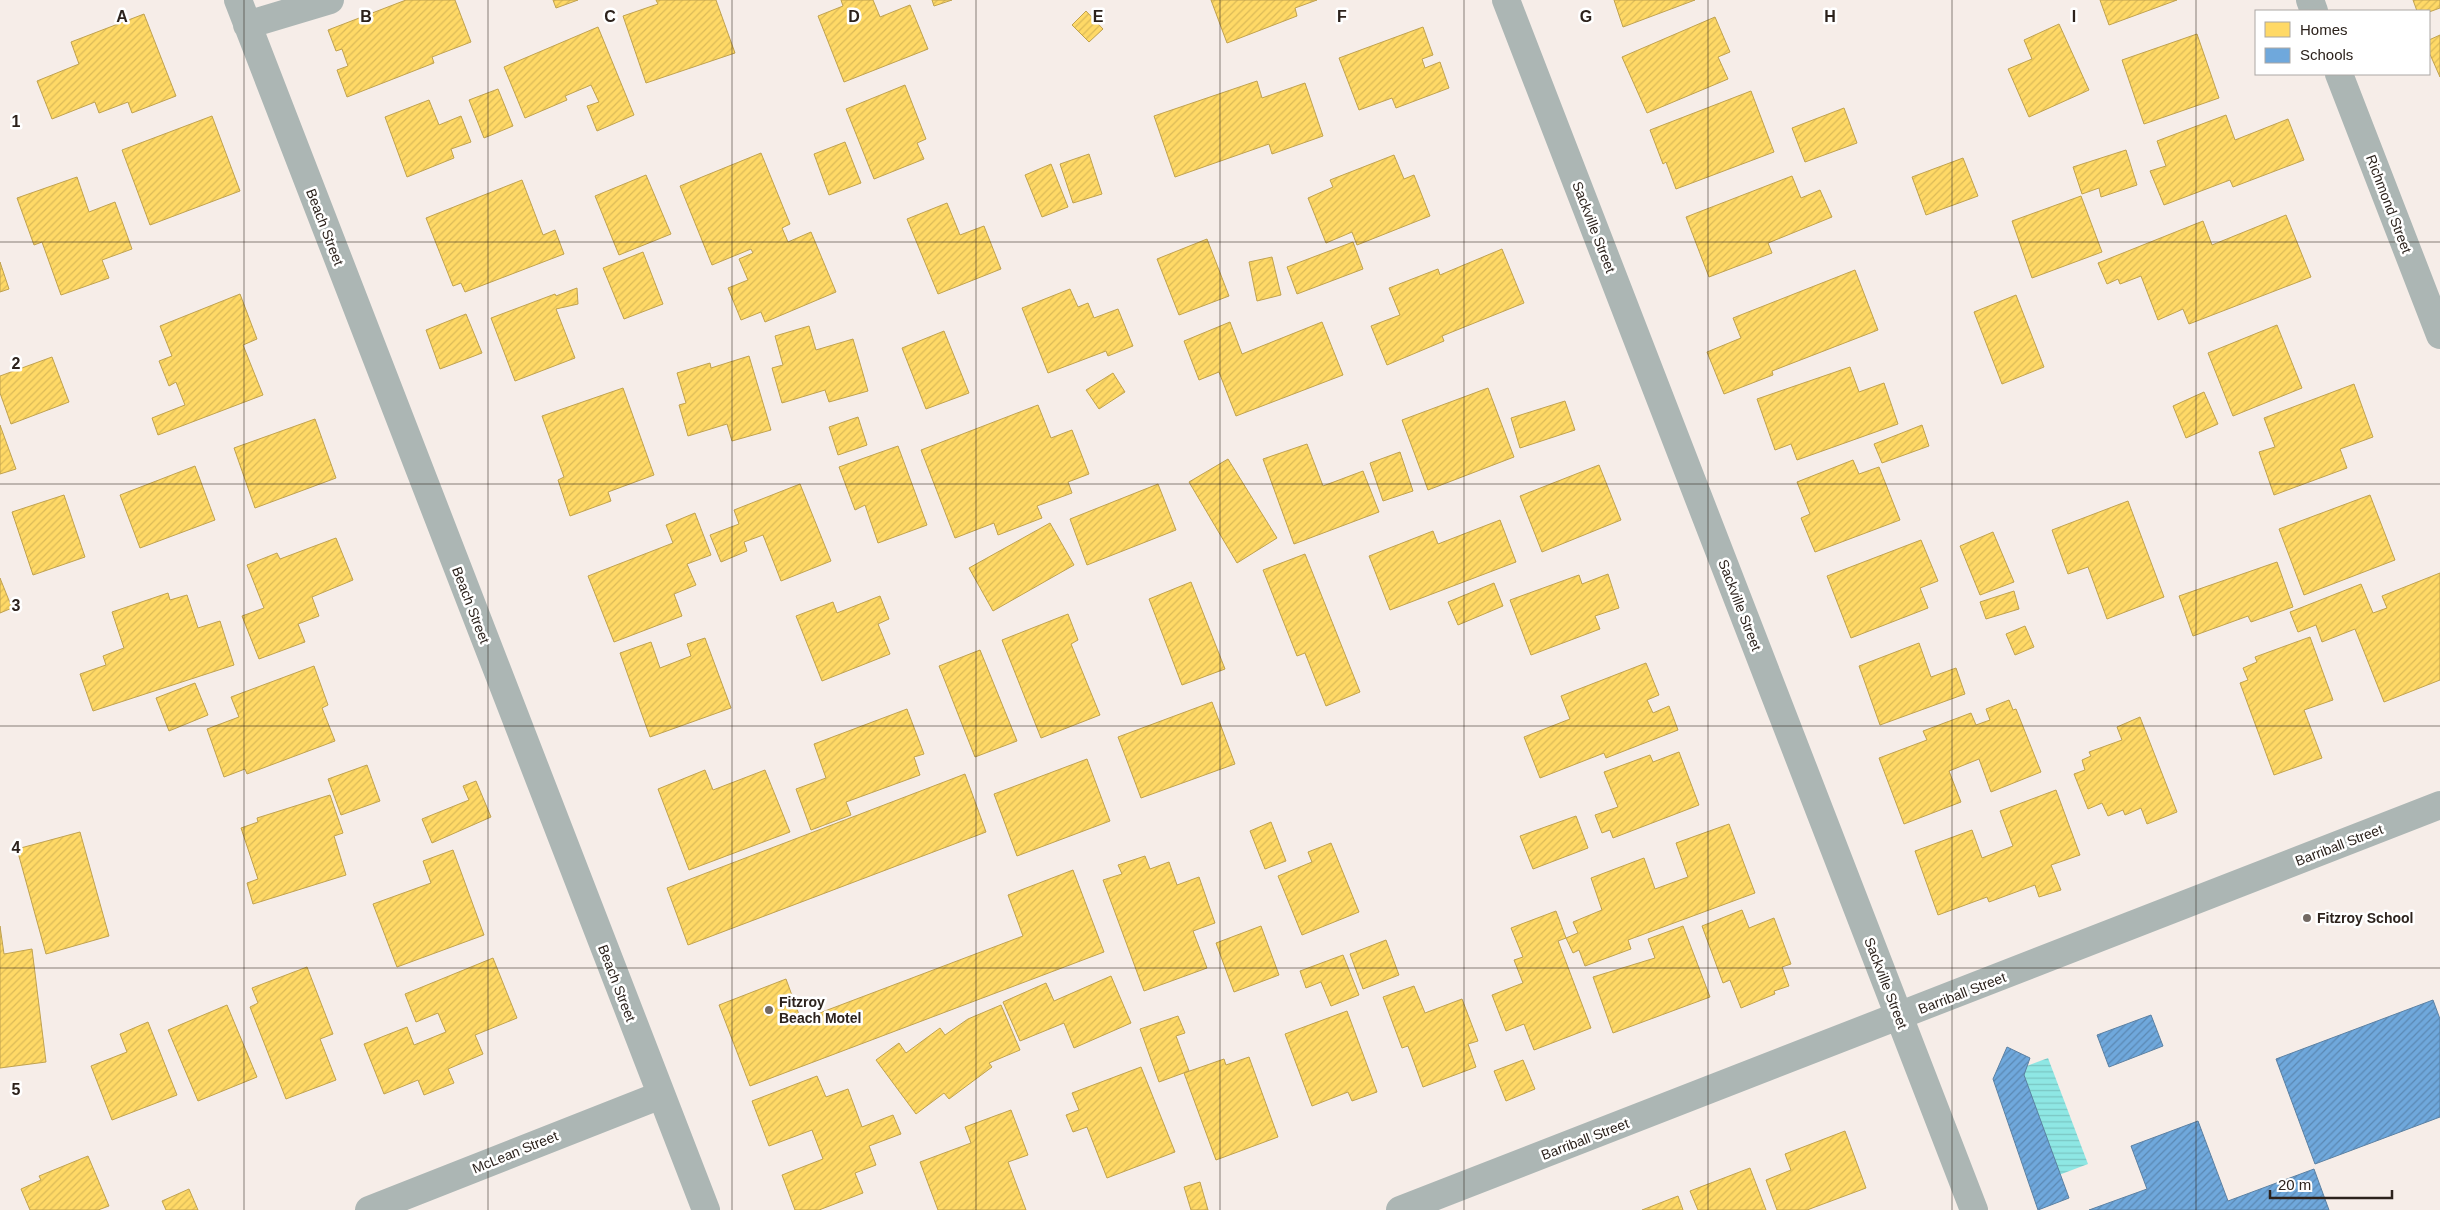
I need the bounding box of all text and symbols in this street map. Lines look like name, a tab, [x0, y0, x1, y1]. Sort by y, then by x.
text: A	[116, 8, 128, 25]
text: B	[360, 8, 372, 25]
text: C	[604, 8, 616, 25]
text: D	[848, 8, 860, 25]
text: E	[1093, 8, 1104, 25]
text: F	[1337, 8, 1347, 25]
text: G	[1580, 8, 1592, 25]
text: H	[1824, 8, 1836, 25]
text: I	[2072, 8, 2076, 25]
legend	[2255, 10, 2430, 75]
text: Homes	[2300, 21, 2348, 38]
text: Schools	[2300, 46, 2353, 63]
text: 1	[12, 113, 21, 130]
street label: Richmond Street	[2363, 152, 2415, 256]
street label: Sackville Street	[1569, 179, 1619, 275]
street label: Beach Street	[303, 186, 347, 268]
text: 2	[12, 355, 21, 372]
street label: Sackville Street	[1715, 557, 1765, 653]
street label: Beach Street	[449, 564, 493, 646]
text: 3	[12, 597, 21, 614]
street label: Barriball Street	[2293, 821, 2385, 869]
text: 4	[12, 839, 21, 856]
place label: Fitzroy School	[2317, 910, 2413, 926]
marker: Fitzroy School	[2301, 912, 2313, 924]
street label: Sackville Street	[1861, 935, 1911, 1031]
street label: Beach Street	[595, 942, 639, 1024]
street label: Barriball Street	[1916, 969, 2008, 1017]
place label: Fitzroy Beach Motel	[779, 994, 861, 1026]
marker: Fitzroy Beach Motel	[763, 1004, 775, 1016]
text: 5	[12, 1081, 21, 1098]
street label: Barriball Street	[1539, 1115, 1631, 1163]
street label: McLean Street	[470, 1127, 560, 1176]
scale bar	[2270, 1168, 2392, 1200]
text: 20 m	[2278, 1176, 2311, 1193]

